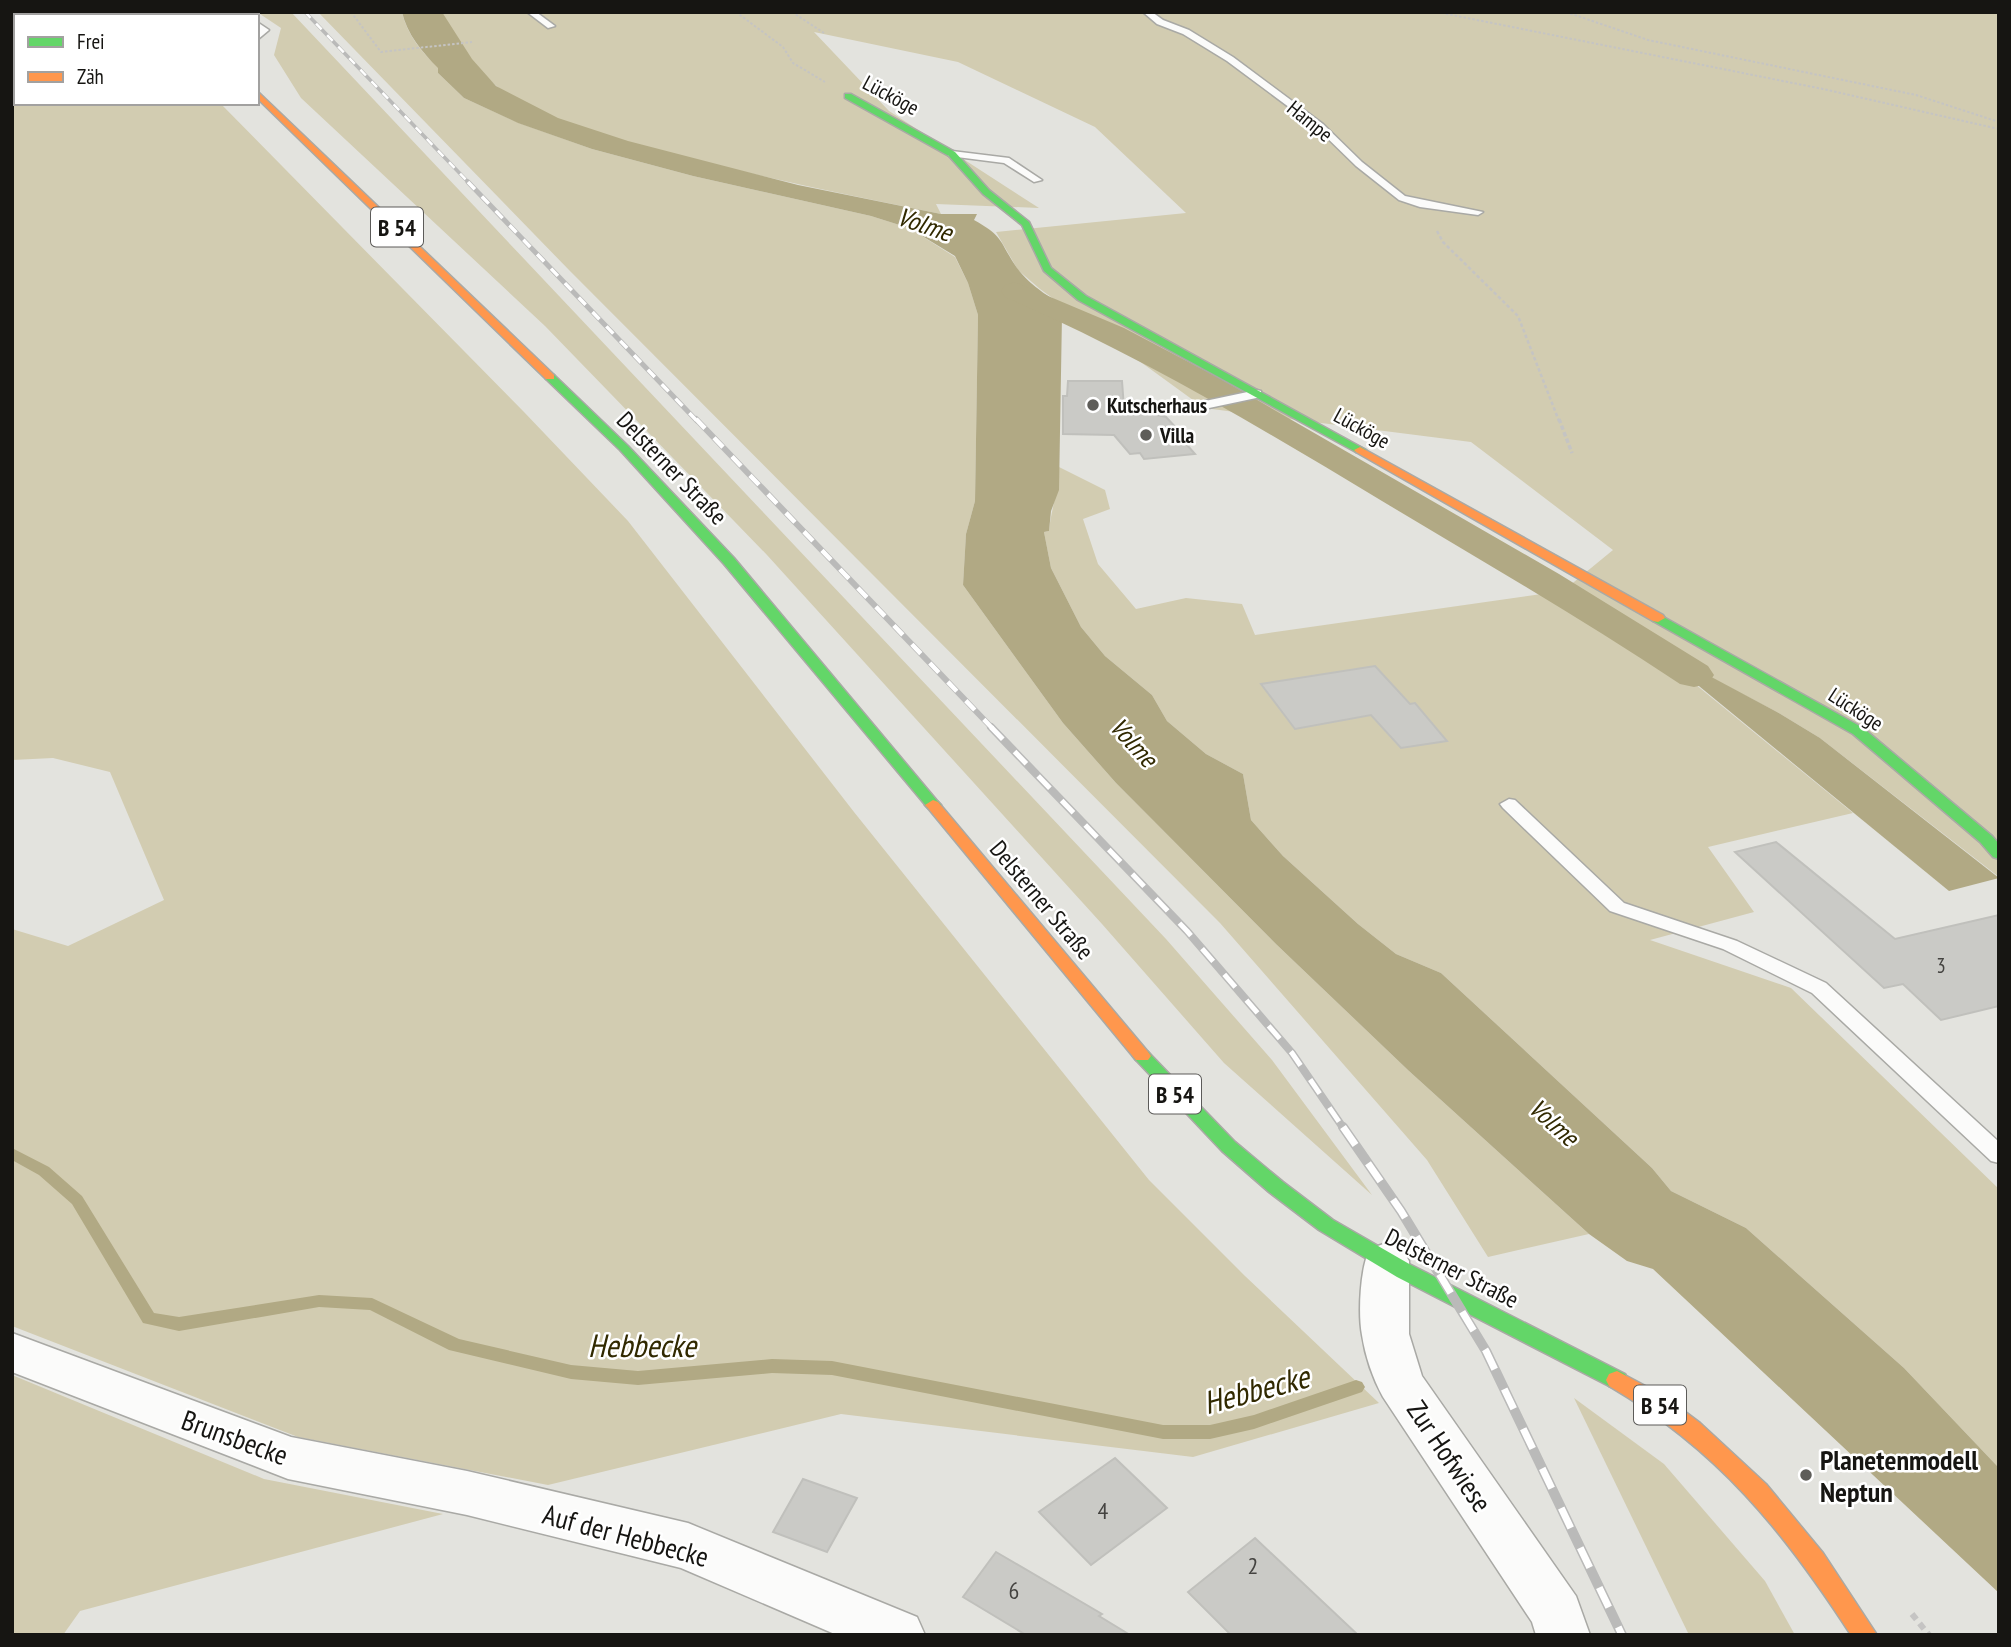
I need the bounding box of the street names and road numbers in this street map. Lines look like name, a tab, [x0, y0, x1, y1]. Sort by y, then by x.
street label: Lücköge	[858, 69, 924, 121]
street label: Hampe	[1282, 94, 1338, 148]
road number: B 54	[371, 208, 423, 246]
street label: Lücköge	[1329, 402, 1395, 454]
street label: Delsterner Straße	[610, 405, 734, 531]
street label: Lücköge	[1823, 681, 1889, 737]
street label: Delsterner Straße	[983, 834, 1101, 966]
road number: B 54	[1149, 1074, 1201, 1114]
street label: Delsterner Straße	[1380, 1221, 1524, 1315]
road number: B 54	[1634, 1386, 1686, 1424]
street label: Zur Hofwiese	[1399, 1393, 1501, 1519]
street label: Brunsbecke	[177, 1401, 293, 1473]
street label: Auf der Hebbecke	[539, 1495, 713, 1575]

